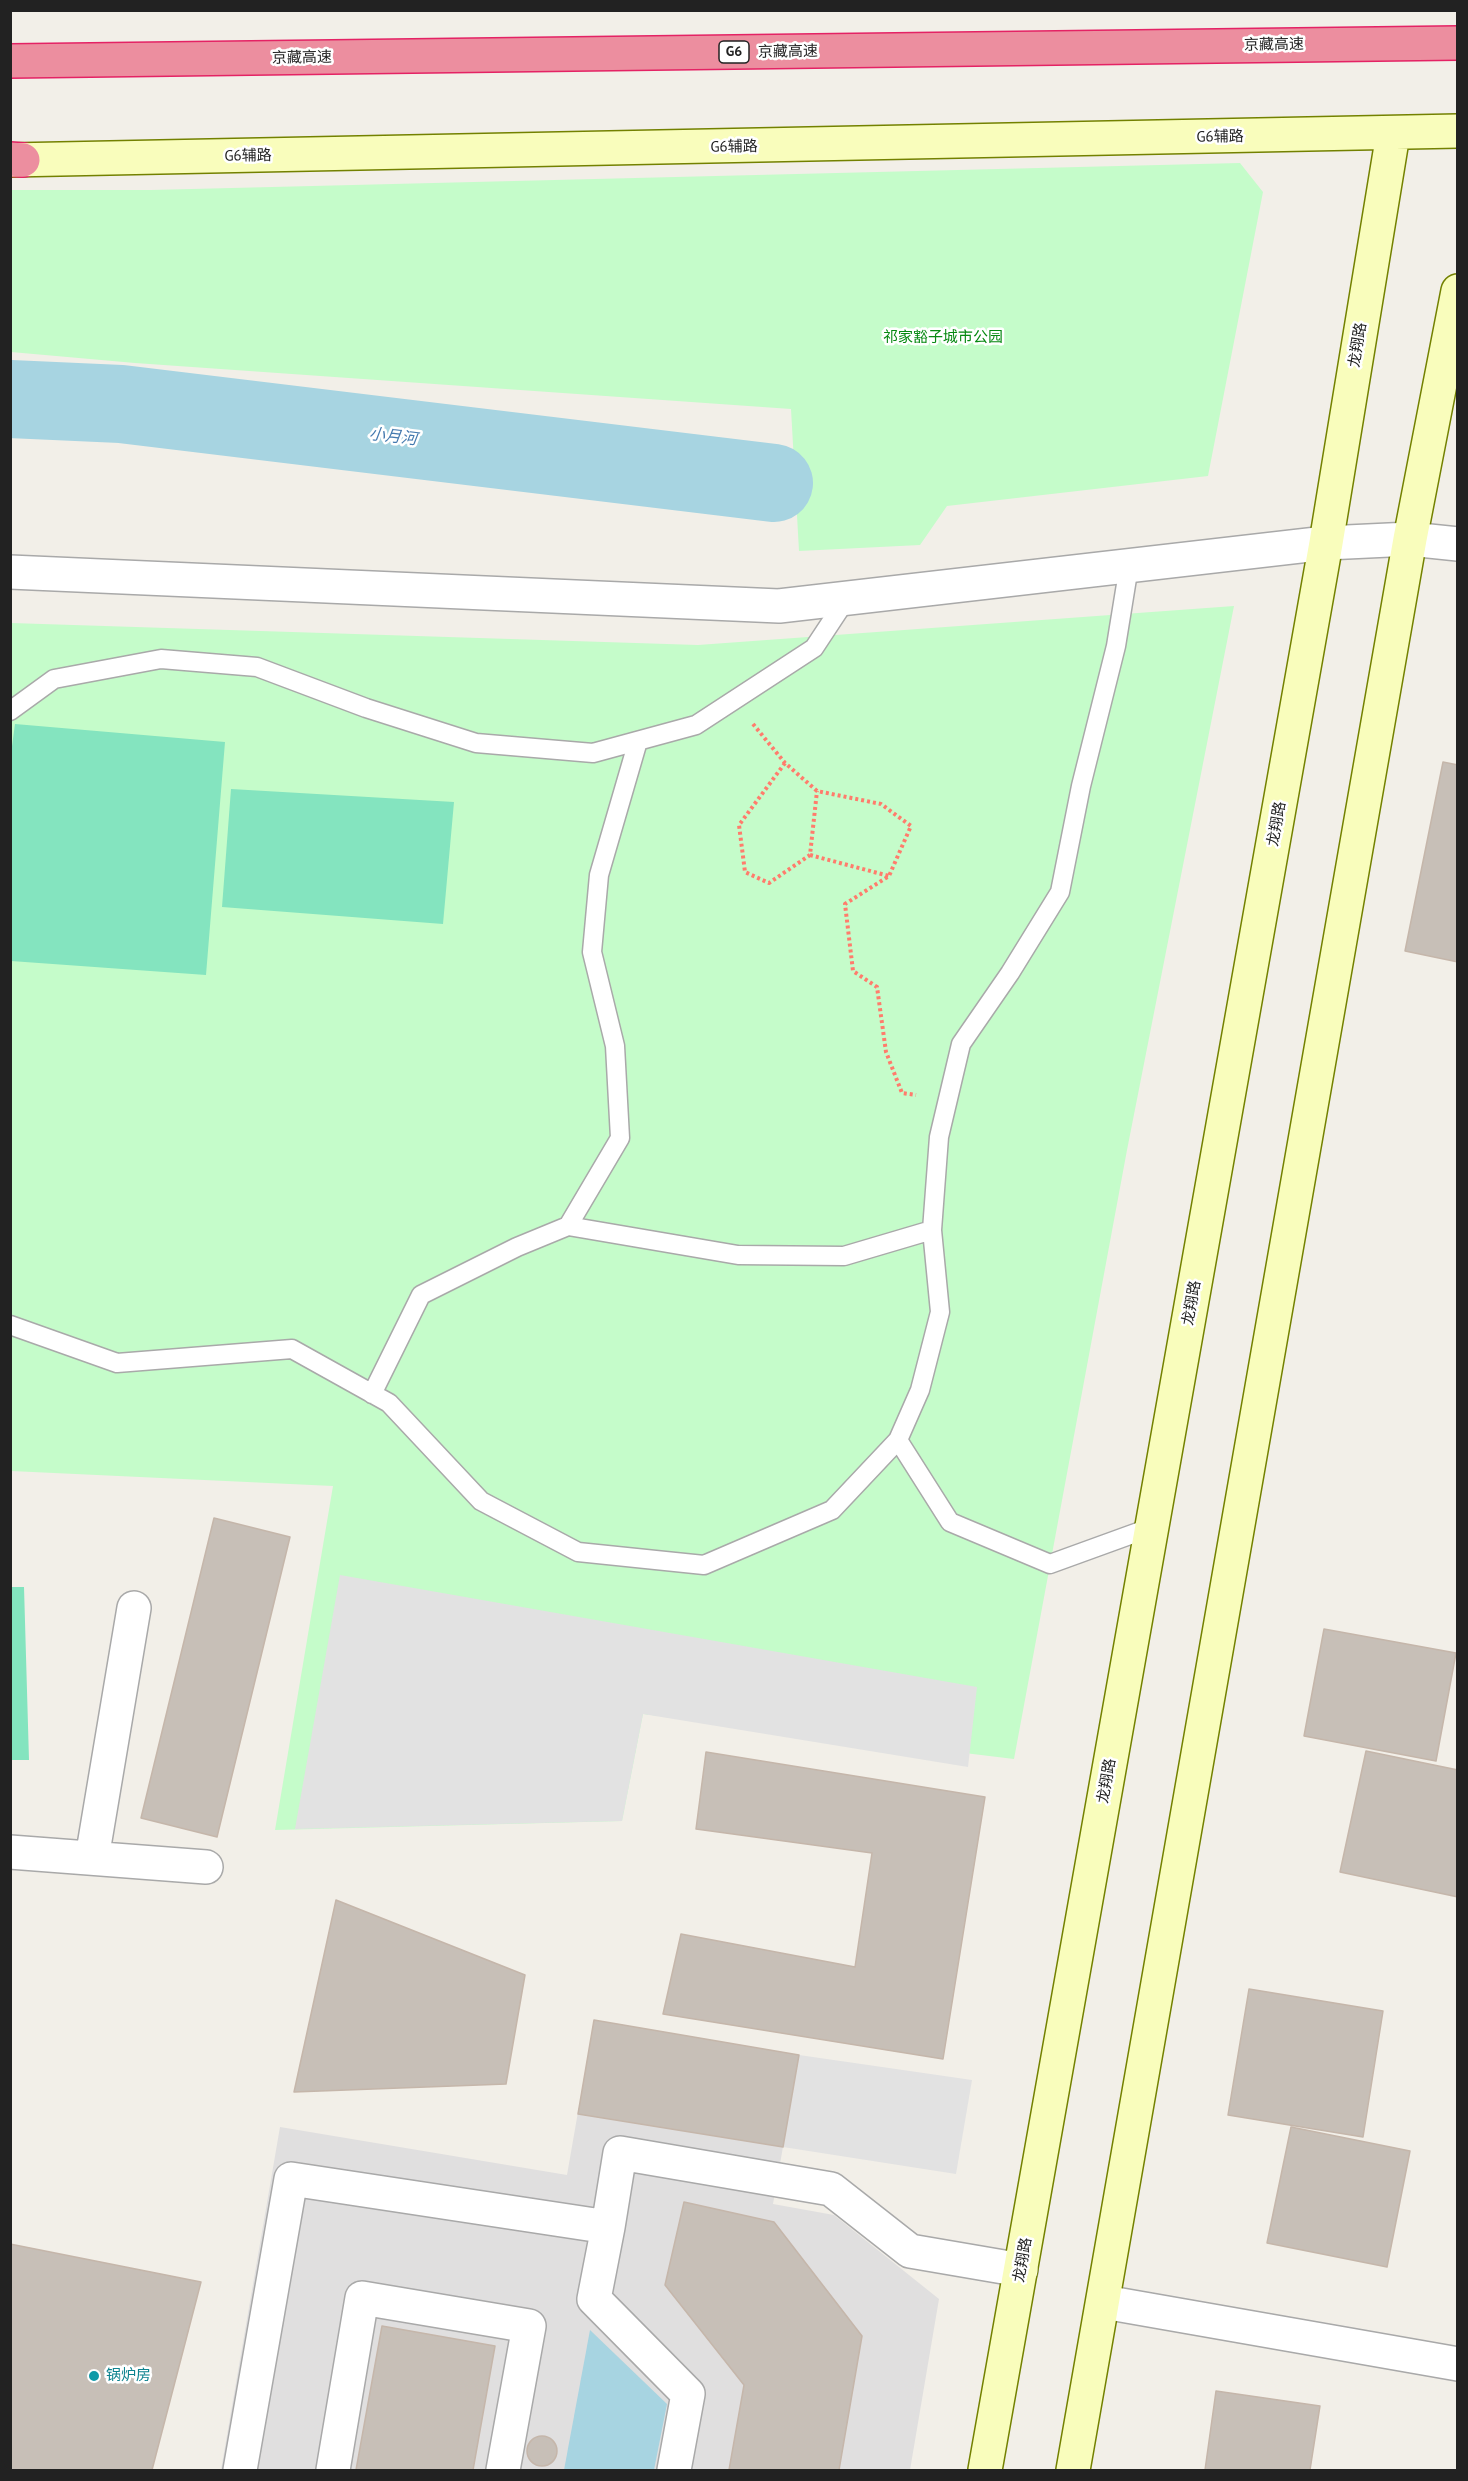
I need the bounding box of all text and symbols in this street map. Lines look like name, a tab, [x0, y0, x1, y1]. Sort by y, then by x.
street label: 京藏高速	[1244, 35, 1304, 55]
road number: G6	[719, 41, 749, 63]
street label: 京藏高速	[758, 42, 818, 62]
street label: 京藏高速	[272, 48, 332, 68]
street label: G6辅路	[1196, 128, 1244, 146]
street label: G6辅路	[710, 138, 758, 156]
street label: G6辅路	[224, 147, 272, 165]
street label: 龙翔路	[1346, 321, 1370, 369]
park label: 祁家豁子城市公园	[883, 329, 1003, 347]
water label: 小月河	[368, 425, 418, 449]
street label: 龙翔路	[1264, 800, 1290, 848]
street label: 龙翔路	[1179, 1279, 1205, 1327]
street label: 龙翔路	[1094, 1757, 1120, 1805]
street label: 龙翔路	[1010, 2236, 1036, 2284]
place label: 锅炉房	[106, 2367, 151, 2385]
marker: 锅炉房	[87, 2369, 101, 2383]

